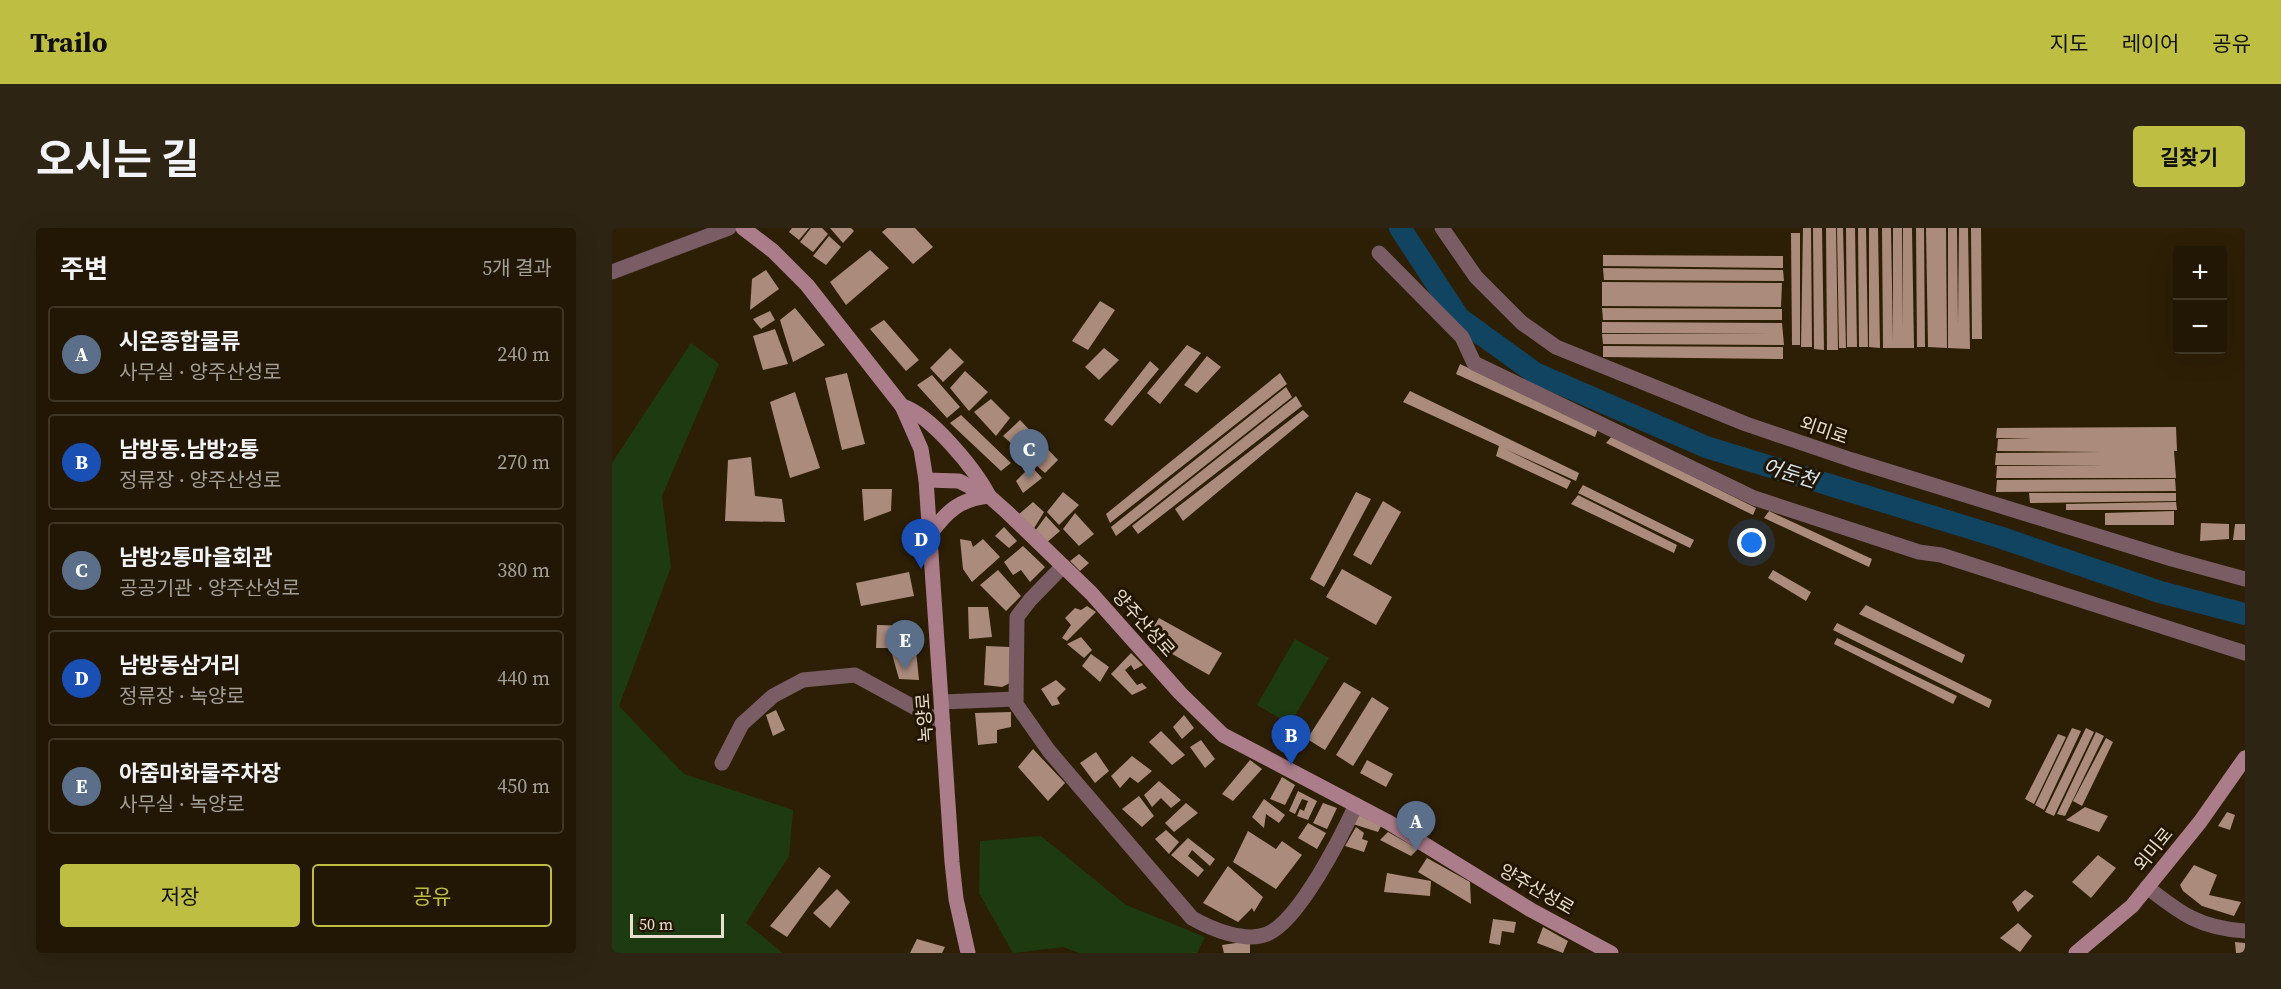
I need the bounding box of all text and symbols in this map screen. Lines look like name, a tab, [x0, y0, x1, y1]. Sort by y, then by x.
text: Trailo	[30, 23, 108, 61]
text: 지도	[2050, 29, 2088, 58]
text: 레이어	[2121, 29, 2179, 58]
text: 공유	[2212, 29, 2251, 58]
button: 길찾기	[2133, 126, 2245, 187]
text: 오시는 길	[36, 130, 200, 188]
map controls	[2173, 246, 2227, 354]
button: +	[2173, 246, 2227, 300]
text: 주변	[60, 251, 108, 287]
text: 5개 결과	[482, 254, 552, 282]
button: −	[2173, 300, 2227, 354]
text: 시온종합물류	[119, 326, 240, 356]
text: A	[75, 340, 88, 368]
text: 240 m	[497, 340, 550, 368]
text: 사무실 · 양주산성로	[119, 358, 282, 386]
street label: 외미로	[1796, 410, 1852, 450]
pin: C	[1010, 430, 1048, 479]
text: 남방동.남방2통	[119, 434, 259, 464]
text: B	[75, 448, 88, 476]
text: 270 m	[497, 448, 550, 476]
water label: 어둔천	[1760, 452, 1823, 495]
text: 정류장 · 양주산성로	[119, 466, 282, 494]
pin: D	[902, 520, 940, 569]
your location	[1737, 528, 1766, 557]
text: 남방2통마을회관	[119, 542, 273, 572]
text: C	[75, 556, 88, 584]
text: 380 m	[497, 556, 550, 584]
text: 공공기관 · 양주산성로	[119, 574, 300, 602]
street label: 양주산성로	[1107, 584, 1181, 662]
pin: E	[886, 620, 924, 670]
text: 남방동삼거리	[119, 650, 240, 680]
text: D	[74, 664, 89, 692]
text: 440 m	[497, 664, 550, 692]
text: 정류장 · 녹양로	[119, 682, 245, 710]
street label: 녹양로	[910, 692, 938, 744]
pin: B	[1272, 716, 1310, 765]
text: 아줌마화물주차장	[119, 758, 281, 788]
text: E	[76, 772, 87, 800]
text: 450 m	[497, 772, 550, 800]
text: 사무실 · 녹양로	[119, 790, 245, 818]
pin: A	[1396, 802, 1436, 851]
street label: 외미로	[2128, 822, 2178, 876]
street label: 양주산성로	[1495, 857, 1579, 921]
button: 저장	[60, 864, 300, 927]
button: 공유	[312, 864, 552, 927]
scale bar	[630, 911, 724, 938]
text: 50 m	[639, 913, 673, 935]

